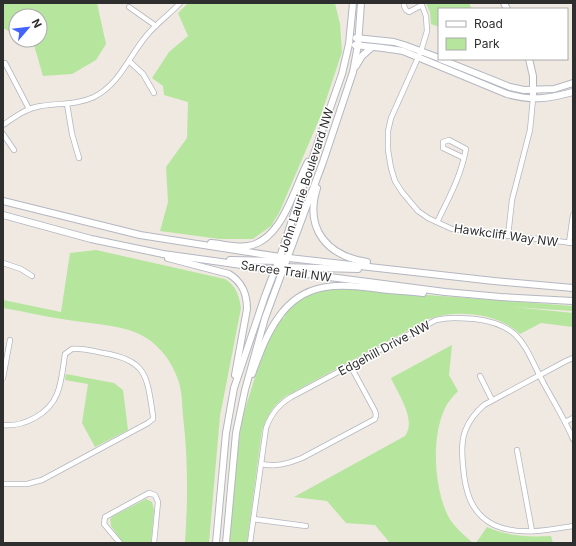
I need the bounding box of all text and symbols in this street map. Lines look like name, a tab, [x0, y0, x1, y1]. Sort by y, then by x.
north arrow	[8, 8, 48, 48]
legend	[438, 8, 568, 60]
text: N	[29, 16, 45, 30]
text: Road	[474, 16, 503, 31]
text: Park	[474, 36, 500, 51]
street label: John Laurie Boulevard NW	[275, 106, 337, 254]
street label: Hawkcliff Way NW	[453, 220, 559, 250]
street label: Sarcee Trail NW	[240, 257, 332, 285]
street label: Edgehill Drive NW	[335, 317, 433, 379]

